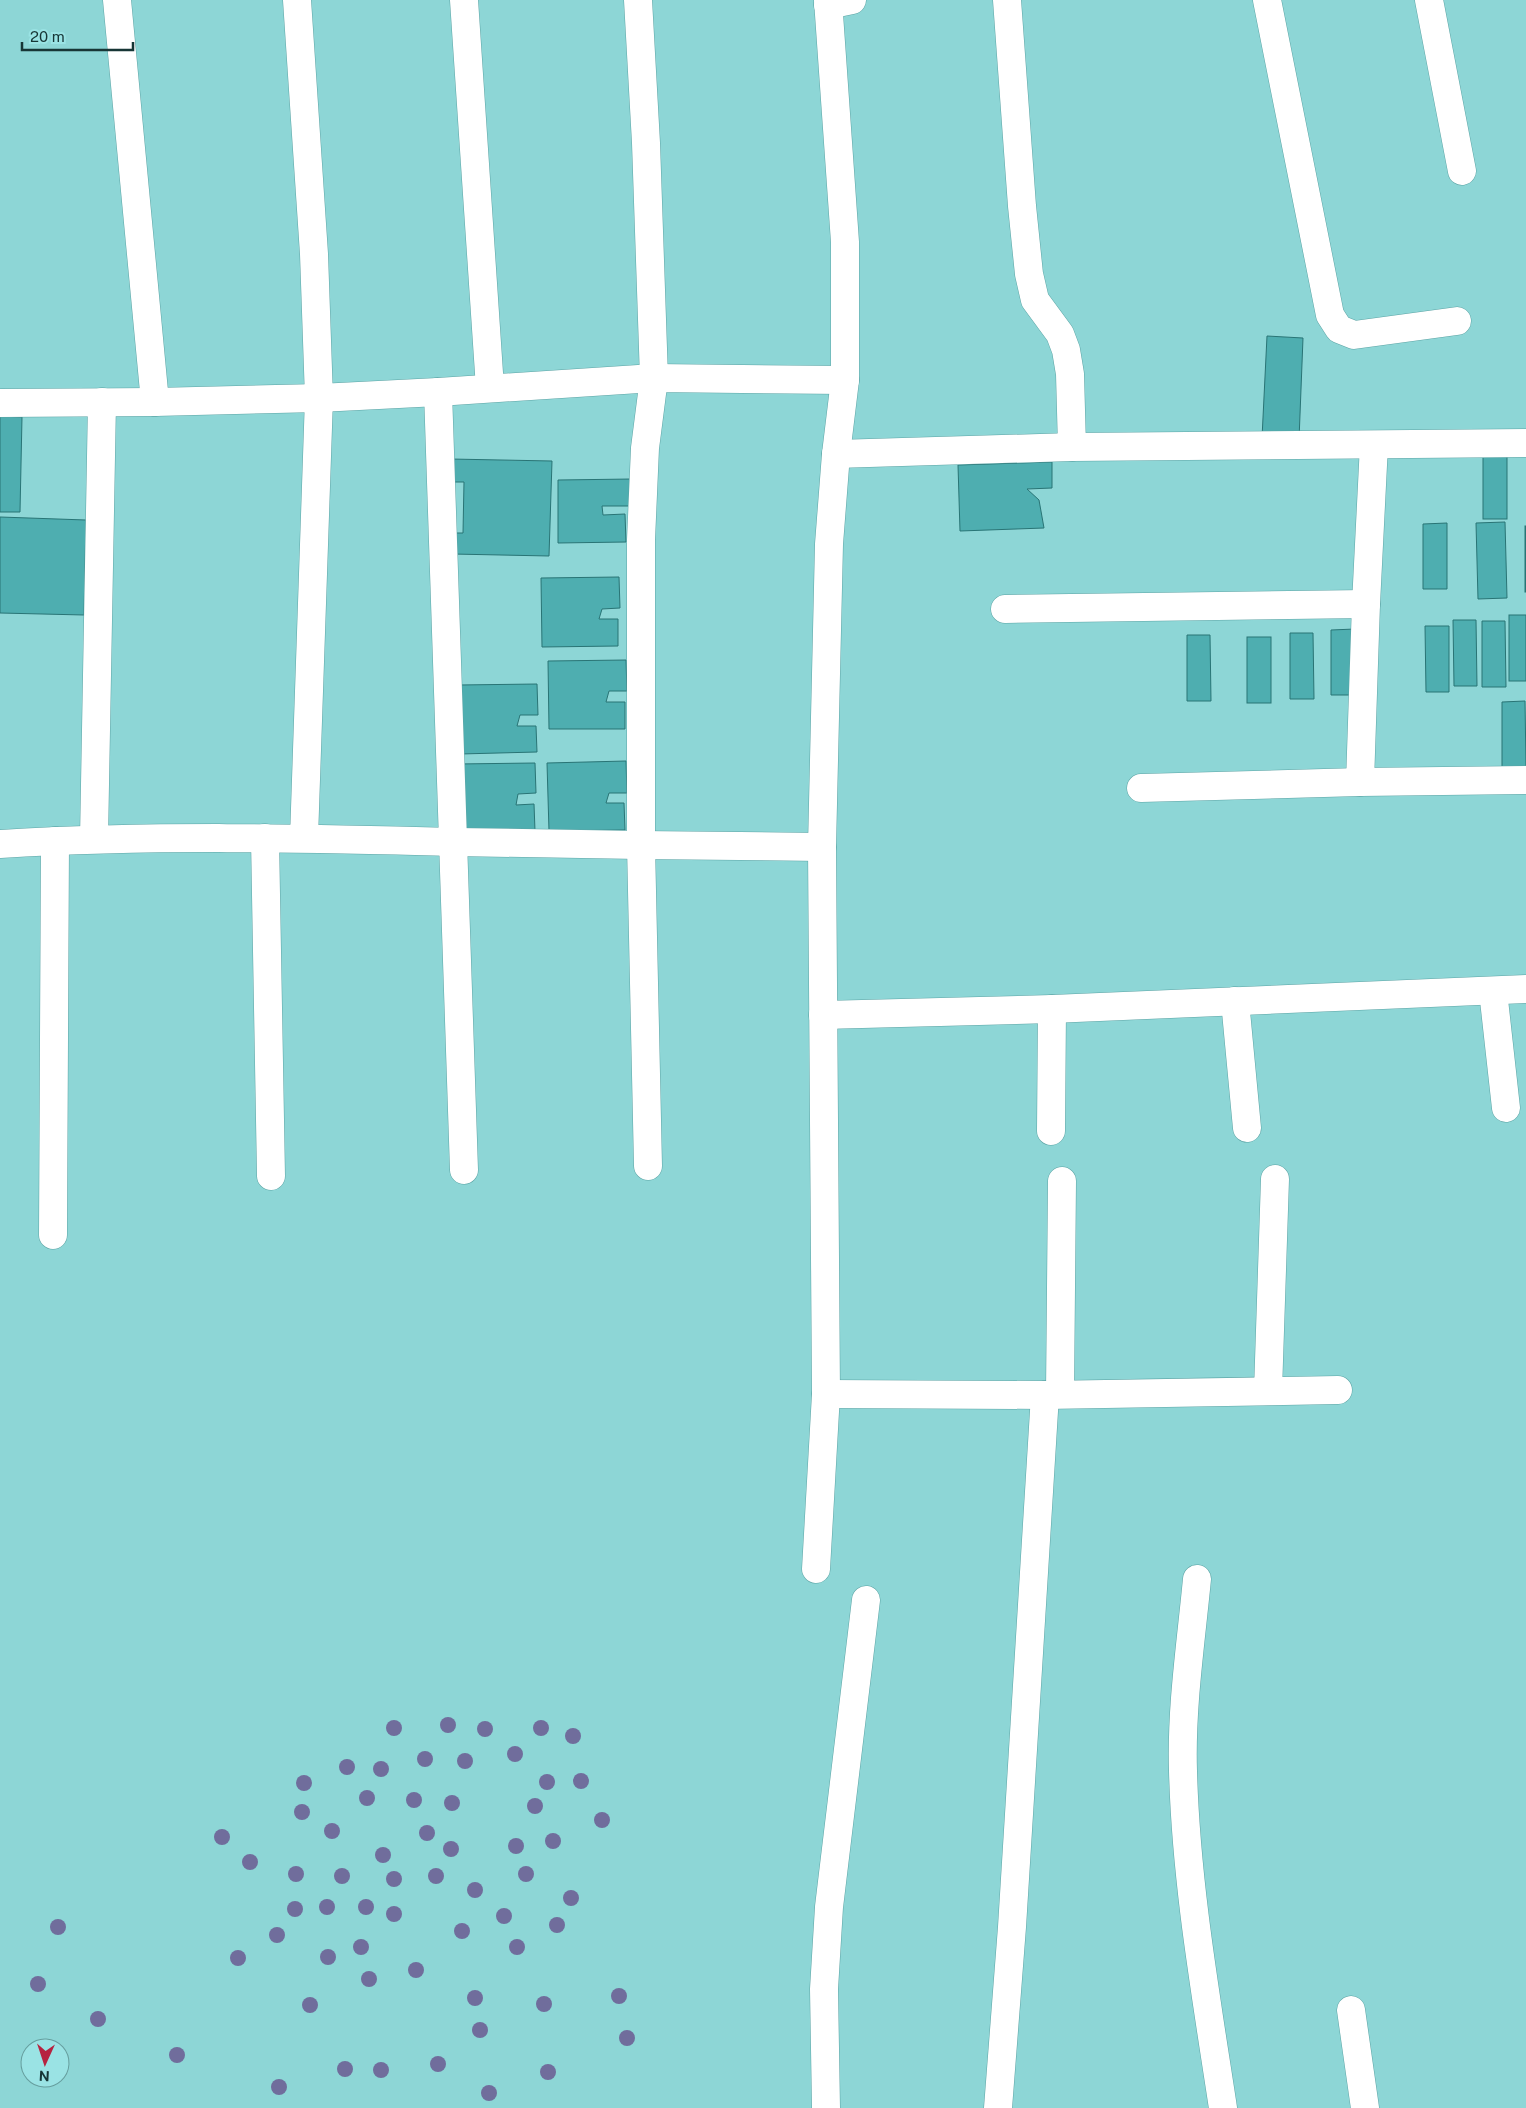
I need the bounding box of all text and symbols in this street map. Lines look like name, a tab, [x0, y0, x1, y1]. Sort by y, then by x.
scale bar	[22, 20, 134, 52]
text: 20 m	[30, 28, 65, 45]
north arrow	[20, 2038, 70, 2088]
text: N	[38, 2068, 50, 2084]

